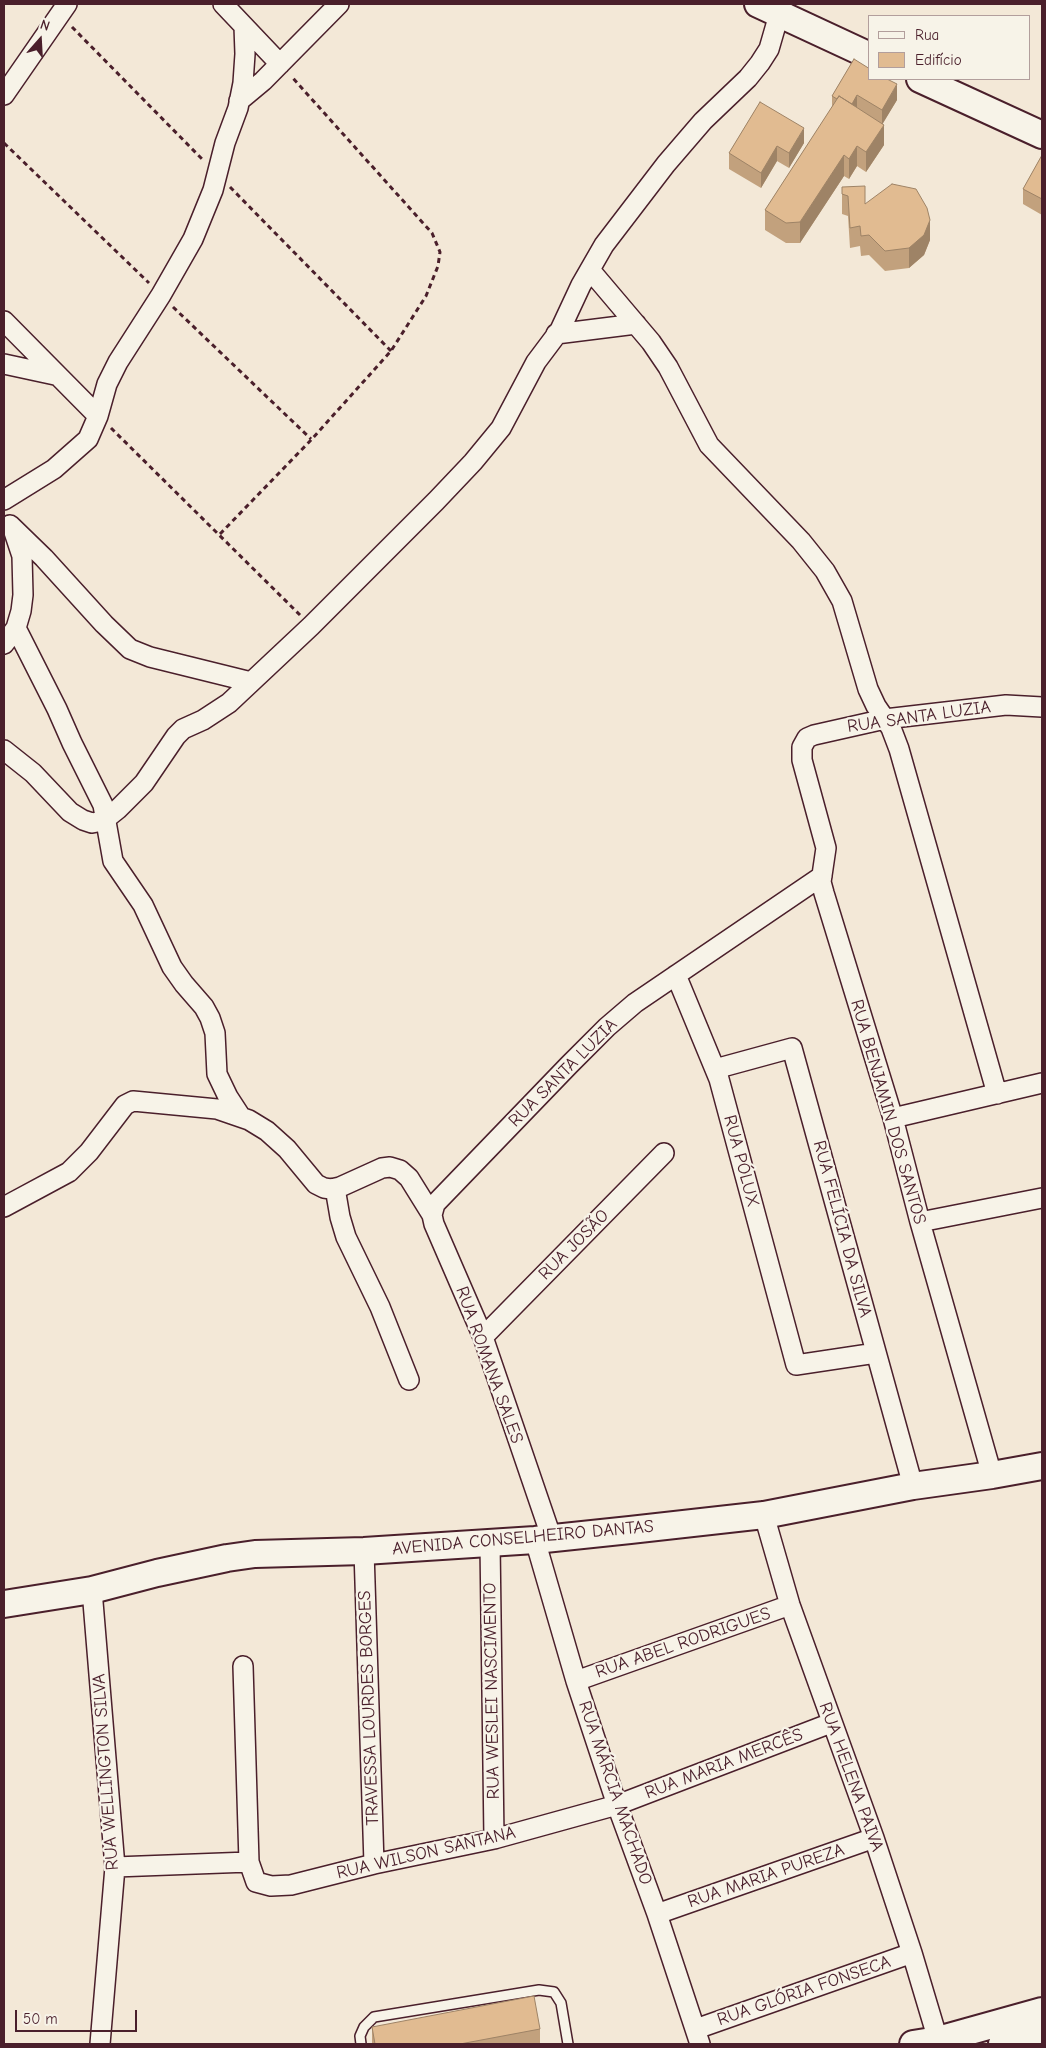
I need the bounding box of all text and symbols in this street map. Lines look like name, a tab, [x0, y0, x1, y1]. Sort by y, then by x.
north arrow	[15, 15, 65, 65]
legend	[868, 15, 1031, 80]
text: N	[38, 16, 52, 35]
text: Rua	[915, 26, 939, 44]
text: Edifício	[915, 51, 962, 69]
street label: RUA SANTA LUZIA	[846, 696, 992, 738]
street label: RUA BENJAMIN DOS SANTOS	[846, 997, 930, 1227]
street label: RUA SANTA LUZIA	[504, 1014, 622, 1132]
street label: RUA PÓLUX	[718, 1113, 764, 1209]
street label: RUA FELÍCIA DA SILVA	[808, 1138, 876, 1320]
street label: RUA JOSÃO	[534, 1205, 614, 1285]
street label: RUA ROMANA SALES	[451, 1283, 527, 1447]
street label: AVENIDA CONSELHEIRO DANTAS	[391, 1516, 655, 1560]
street label: RUA WESLEI NASCIMENTO	[479, 1582, 505, 1800]
street label: TRAVESSA LOURDES BORGES	[354, 1590, 384, 1826]
street label: RUA ABEL RODRIGUES	[593, 1603, 773, 1683]
street label: RUA WELLINGTON SILVA	[88, 1673, 124, 1871]
street label: RUA MÁRCIA MACHADO	[573, 1698, 657, 1888]
street label: RUA HELENA PAIVA	[814, 1699, 888, 1855]
street label: RUA MARIA MERCÊS	[642, 1724, 806, 1804]
street label: RUA WILSON SANTANA	[334, 1822, 518, 1884]
street label: RUA MARIA PUREZA	[685, 1839, 847, 1913]
street label: RUA GLÓRIA FONSECA	[714, 1951, 894, 2031]
scale bar	[18, 2000, 140, 2032]
text: 50 m	[23, 2010, 58, 2028]

